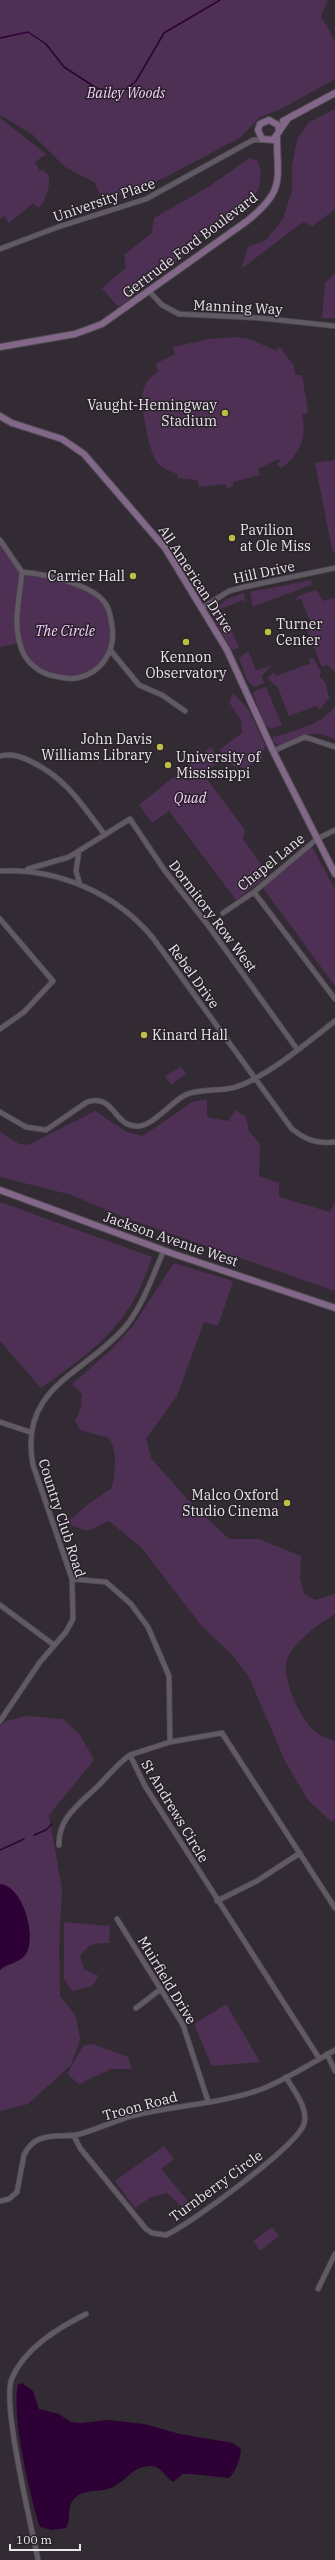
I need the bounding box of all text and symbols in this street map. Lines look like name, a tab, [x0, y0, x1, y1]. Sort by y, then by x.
park label: Bailey Woods	[86, 84, 166, 102]
street label: University Place	[51, 174, 157, 226]
street label: Gertrude Ford Boulevard	[119, 188, 262, 302]
street label: Manning Way	[193, 296, 284, 318]
place label: Vaught-Hemingway Stadium	[87, 396, 218, 430]
marker: Vaught-Hemingway Stadium	[220, 408, 230, 418]
place label: Pavilion at Ole Miss	[240, 521, 311, 555]
street label: All American Drive	[155, 522, 237, 636]
marker: Pavilion at Ole Miss	[227, 533, 237, 543]
street label: Hill Drive	[232, 557, 296, 587]
place label: Carrier Hall	[48, 567, 125, 585]
marker: Carrier Hall	[128, 571, 138, 581]
place label: Turner Center	[276, 615, 323, 649]
park label: The Circle	[35, 622, 96, 640]
marker: Turner Center	[263, 627, 273, 637]
marker: Kennon Observatory	[181, 637, 191, 647]
place label: Kennon Observatory	[145, 648, 227, 682]
place label: John Davis Williams Library	[41, 730, 153, 764]
marker: John Davis Williams Library	[155, 742, 165, 752]
place label: University of Mississippi	[176, 748, 261, 782]
marker: University of Mississippi	[163, 760, 173, 770]
park label: Quad	[174, 789, 207, 807]
street label: Chapel Lane	[234, 829, 308, 895]
street label: Dormitory Row West	[165, 857, 261, 975]
street label: Rebel Drive	[165, 940, 223, 1012]
place label: Kinard Hall	[152, 1026, 228, 1044]
marker: Kinard Hall	[139, 1030, 149, 1040]
street label: Jackson Avenue West	[101, 1208, 241, 1270]
street label: Country Club Road	[34, 1456, 90, 1580]
place label: Malco Oxford Studio Cinema	[182, 1486, 279, 1520]
marker: Malco Oxford Studio Cinema	[282, 1498, 292, 1508]
street label: St Andrews Circle	[137, 1756, 213, 1866]
street label: Muirfield Drive	[134, 1933, 200, 2027]
street label: Troon Road	[101, 2087, 180, 2125]
street label: Turnberry Circle	[166, 2146, 266, 2226]
scale bar	[10, 2526, 80, 2552]
text: 100 m	[16, 2532, 52, 2547]

